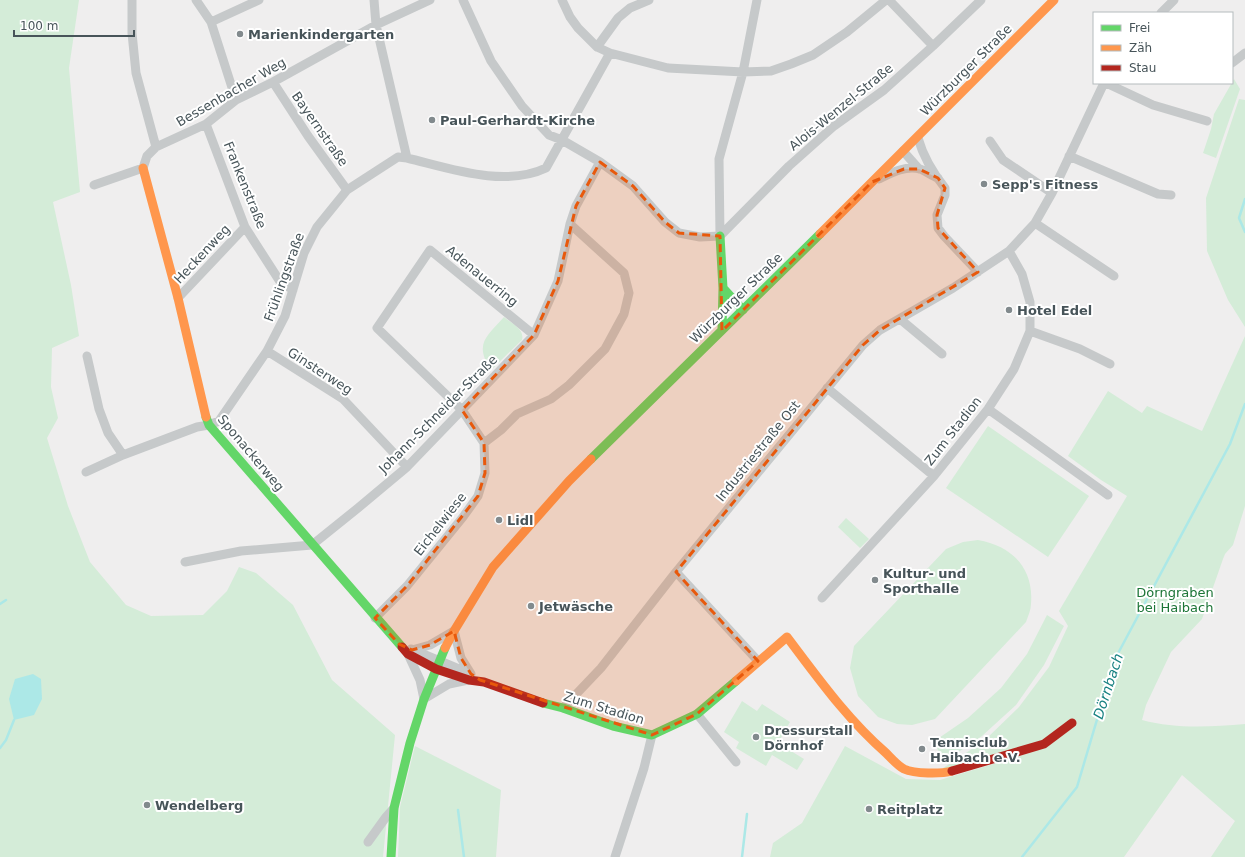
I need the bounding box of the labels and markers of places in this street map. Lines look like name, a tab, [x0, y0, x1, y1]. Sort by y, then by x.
place label: Marienkindergarten	[248, 27, 394, 42]
marker: Marienkindergarten	[235, 29, 245, 39]
place label: Paul-Gerhardt-Kirche	[440, 113, 595, 128]
marker: Paul-Gerhardt-Kirche	[427, 115, 437, 125]
place label: Sepp's Fitness	[992, 177, 1098, 192]
marker: Sepp's Fitness	[979, 179, 989, 189]
place label: Hotel Edel	[1017, 303, 1092, 318]
marker: Hotel Edel	[1004, 305, 1014, 315]
place label: Lidl	[507, 513, 534, 528]
marker: Lidl	[494, 515, 504, 525]
place label: Kultur- und Sporthalle	[883, 566, 966, 596]
marker: Kultur- und Sporthalle	[870, 575, 880, 585]
place label: Jetwäsche	[538, 599, 613, 614]
marker: Jetwäsche	[526, 601, 536, 611]
place label: Dressurstall Dörnhof	[764, 723, 853, 753]
marker: Dressurstall Dörnhof	[751, 732, 761, 742]
place label: Tennisclub Haibach e.V.	[930, 735, 1021, 765]
marker: Tennisclub Haibach e.V.	[917, 744, 927, 754]
place label: Wendelberg	[155, 798, 243, 813]
marker: Wendelberg	[142, 800, 152, 810]
place label: Reitplatz	[877, 802, 943, 817]
marker: Reitplatz	[864, 804, 874, 814]

